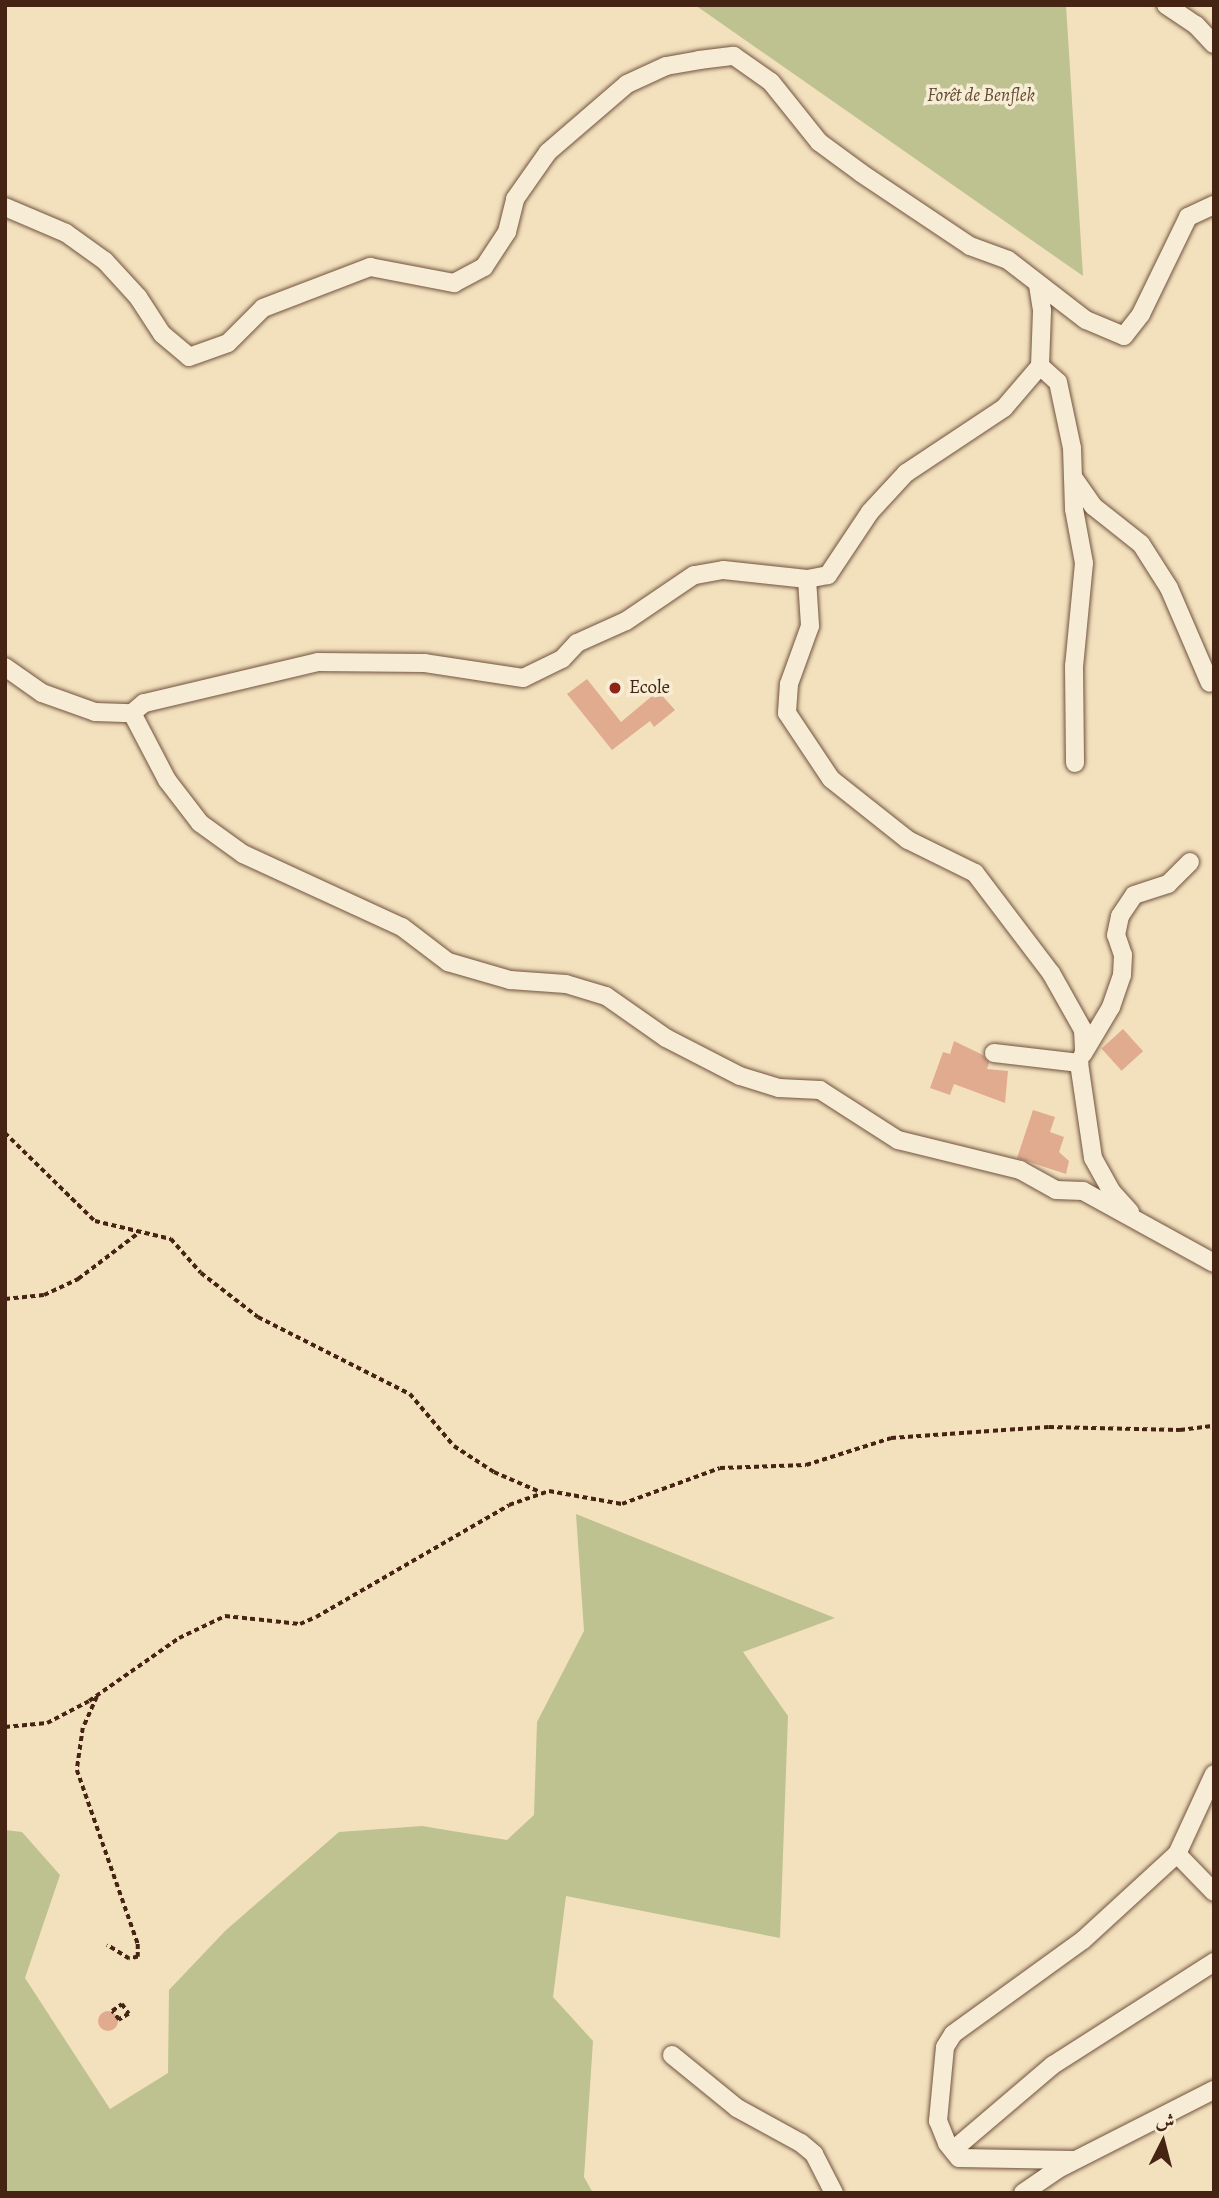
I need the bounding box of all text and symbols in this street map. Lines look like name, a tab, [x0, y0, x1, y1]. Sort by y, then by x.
park label: Forêt de Benflek	[927, 85, 1035, 107]
place label: Ecole	[629, 677, 670, 699]
marker: Ecole	[607, 680, 623, 696]
north arrow	[1128, 2107, 1198, 2177]
text: ش	[1154, 2107, 1176, 2135]

